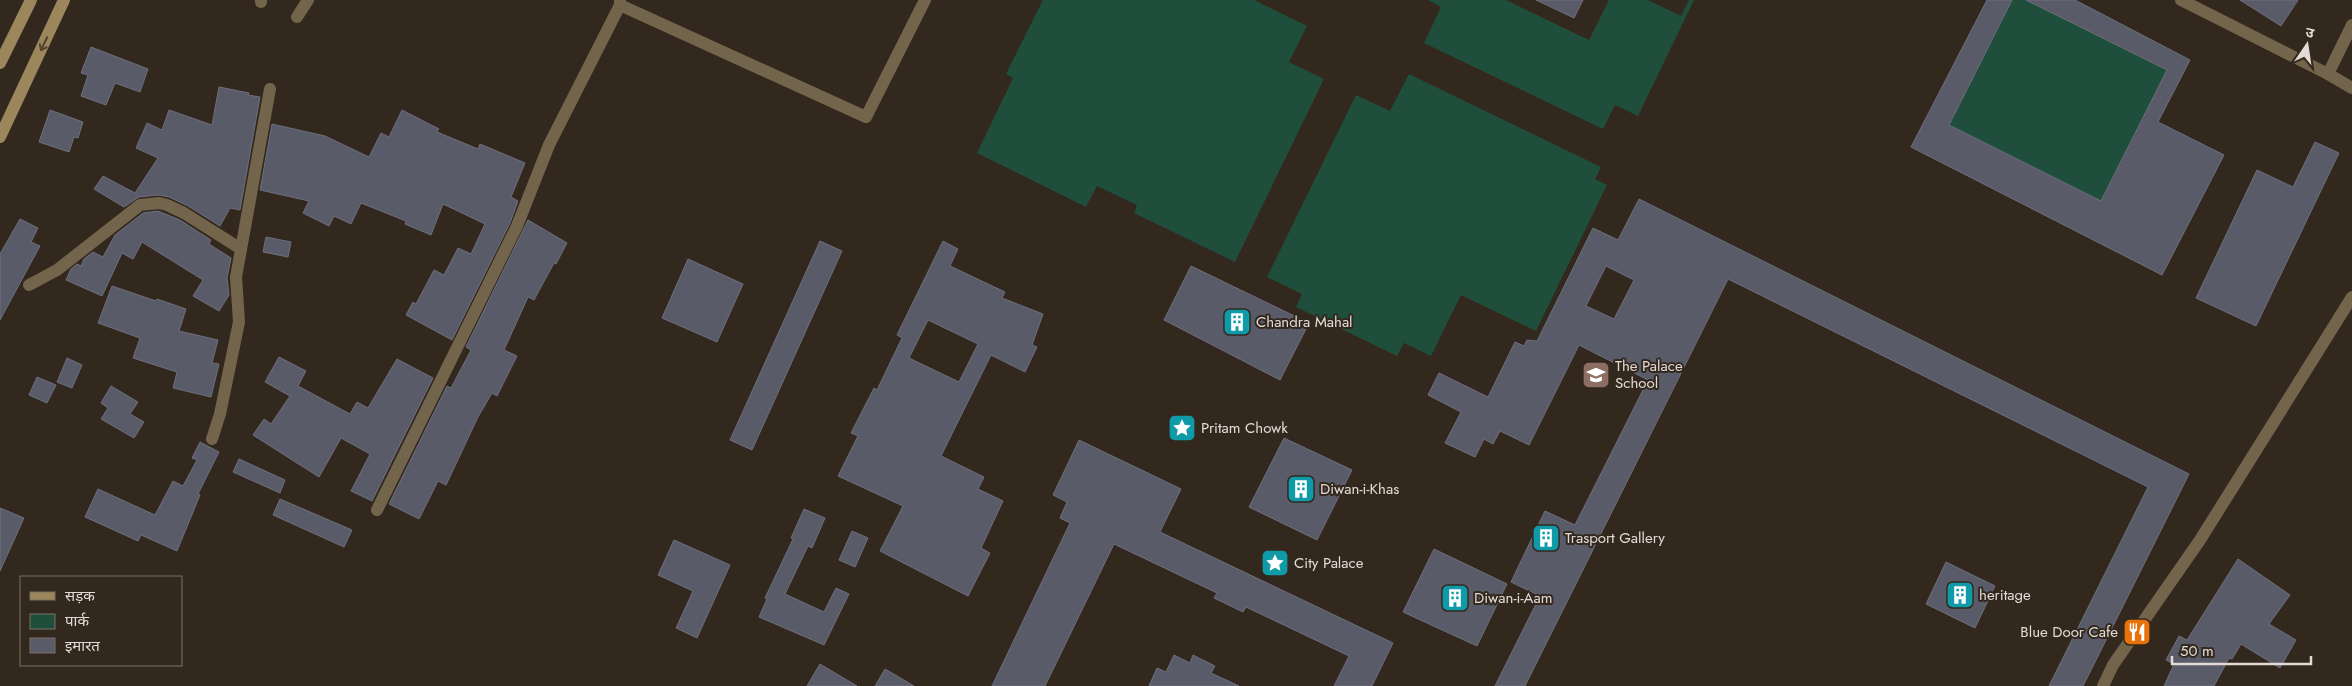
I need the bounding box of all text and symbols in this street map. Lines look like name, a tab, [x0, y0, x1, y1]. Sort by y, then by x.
north arrow	[2282, 20, 2332, 70]
text: उ	[2304, 22, 2317, 43]
one-way arrow	[38, 36, 48, 51]
building icon: Chandra Mahal	[1222, 307, 1252, 337]
place label: Chandra Mahal	[1256, 311, 1353, 333]
place label: The Palace School	[1615, 355, 1683, 394]
school or university icon: The Palace School	[1581, 360, 1611, 390]
place icon: Pritam Chowk	[1167, 413, 1197, 443]
place label: Pritam Chowk	[1201, 417, 1288, 439]
building icon: Diwan-i-Khas	[1286, 474, 1316, 504]
place label: Diwan-i-Khas	[1320, 478, 1399, 500]
building icon: Trasport Gallery	[1531, 523, 1561, 553]
place label: Trasport Gallery	[1565, 527, 1665, 549]
place icon: City Palace	[1260, 548, 1290, 578]
place label: City Palace	[1294, 552, 1364, 574]
legend	[20, 576, 182, 666]
building icon: heritage	[1945, 580, 1975, 610]
building icon: Diwan-i-Aam	[1440, 583, 1470, 613]
place label: heritage	[1979, 584, 2031, 606]
text: सड़क	[65, 585, 95, 607]
place label: Diwan-i-Aam	[1474, 587, 1552, 609]
text: पार्क	[65, 610, 89, 632]
restaurant icon: Blue Door Cafe	[2122, 617, 2152, 647]
place label: Blue Door Cafe	[2020, 621, 2118, 643]
scale bar	[2172, 634, 2311, 666]
text: इमारत	[65, 635, 100, 657]
text: 50 m	[2180, 640, 2214, 662]

